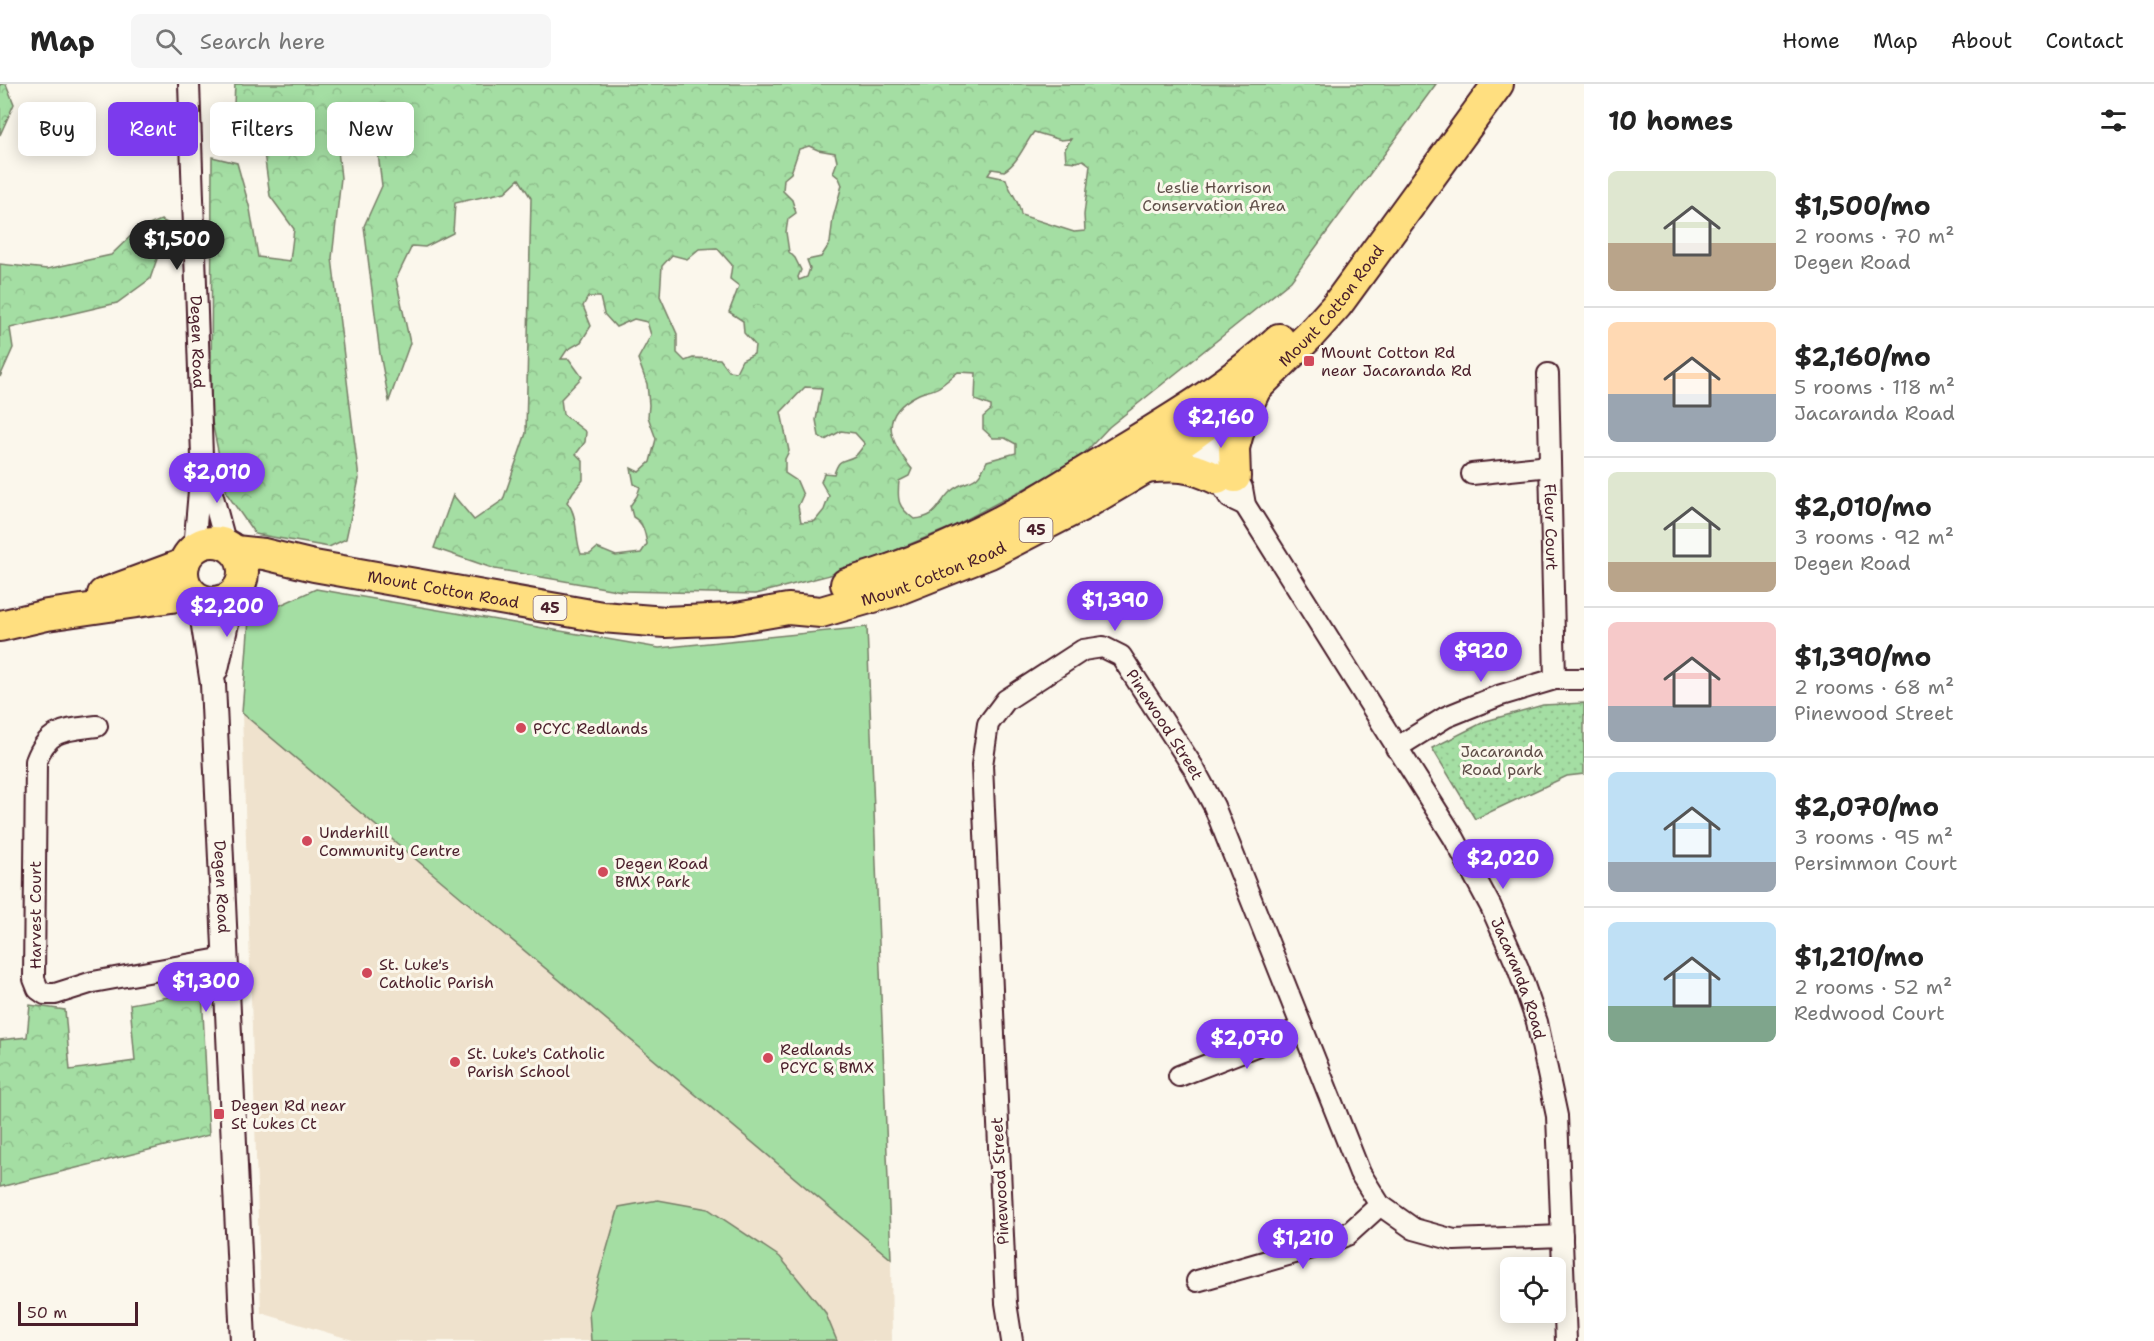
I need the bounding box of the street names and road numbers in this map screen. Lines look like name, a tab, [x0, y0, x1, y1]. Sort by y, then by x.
street label: Mount Cotton Road	[1274, 240, 1388, 371]
street label: Degen Road	[186, 295, 210, 389]
street label: Fleur Court	[1540, 483, 1563, 571]
road number: 45	[1020, 518, 1052, 542]
street label: Mount Cotton Road	[858, 536, 1009, 611]
street label: Mount Cotton Road	[366, 565, 521, 613]
road number: 45	[534, 596, 566, 620]
street label: Pinewood Street	[1122, 665, 1208, 783]
street label: Degen Road	[210, 840, 235, 934]
street label: Harvest Court	[25, 861, 46, 969]
street label: Jacaranda Road	[1486, 914, 1551, 1041]
street label: Pinewood Street	[986, 1117, 1014, 1245]

